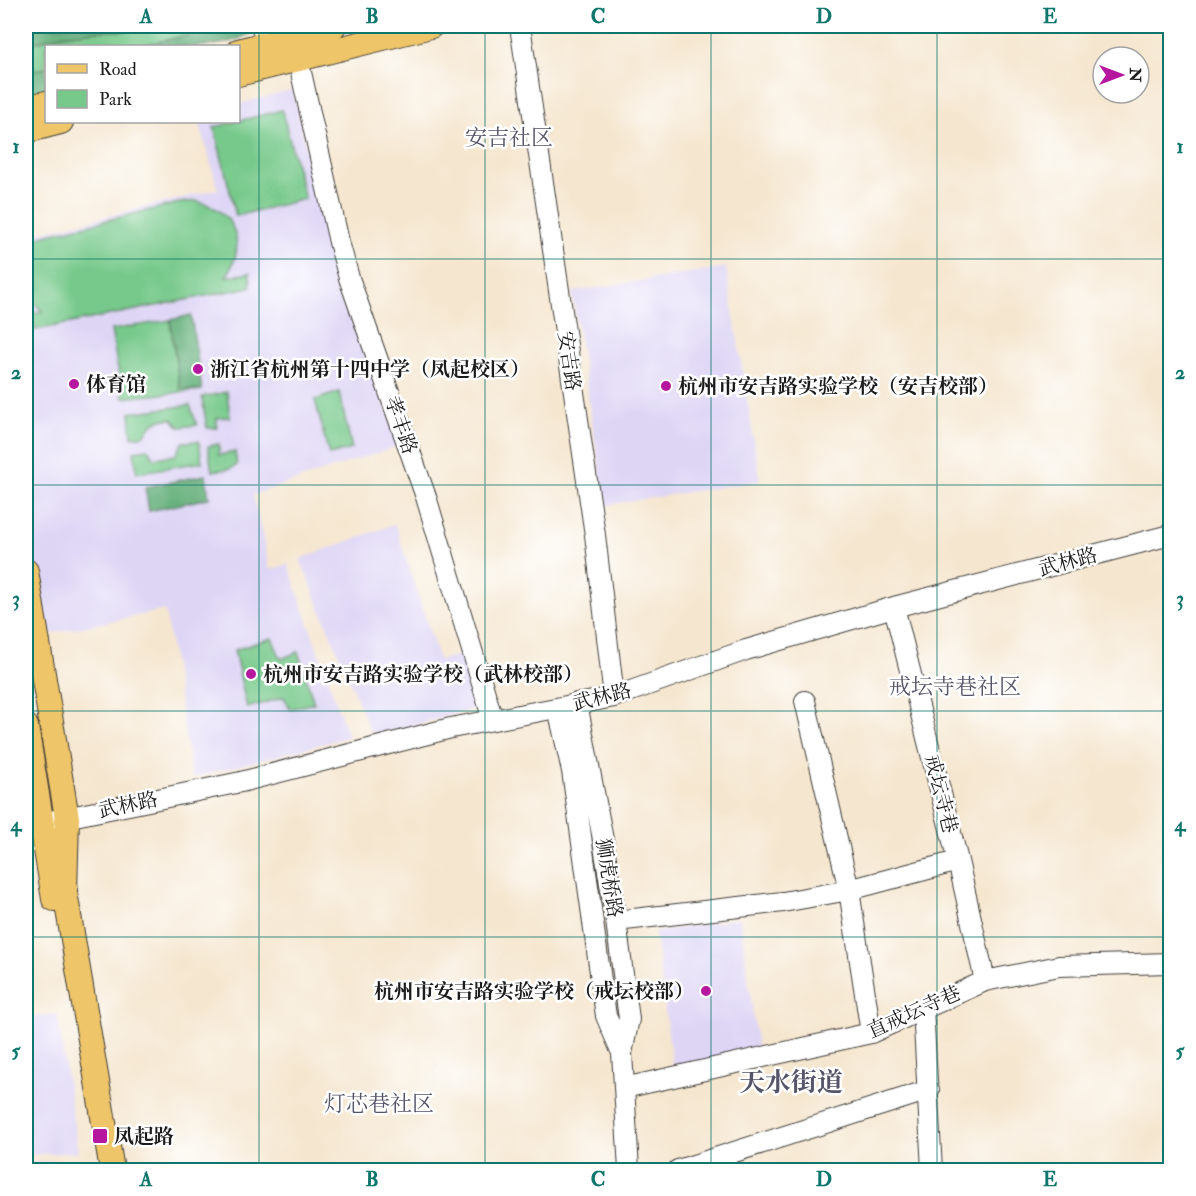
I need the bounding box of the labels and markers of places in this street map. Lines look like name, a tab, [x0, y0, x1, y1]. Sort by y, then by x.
place label: 浙江省杭州第十四中学（凤起校区）	[210, 357, 530, 382]
marker: 浙江省杭州第十四中学（凤起校区）	[191, 362, 205, 376]
place label: 体育馆	[86, 372, 146, 397]
place label: 杭州市安吉路实验学校（安吉校部）	[678, 374, 998, 399]
marker: 体育馆	[67, 377, 81, 391]
marker: 杭州市安吉路实验学校（安吉校部）	[659, 379, 673, 393]
place label: 杭州市安吉路实验学校（武林校部）	[263, 662, 583, 687]
marker: 杭州市安吉路实验学校（武林校部）	[244, 667, 258, 681]
place label: 杭州市安吉路实验学校（戒坛校部）	[374, 979, 694, 1004]
marker: 杭州市安吉路实验学校（戒坛校部）	[699, 984, 713, 998]
place label: 凤起路	[114, 1124, 174, 1149]
marker: 凤起路	[91, 1127, 109, 1145]

